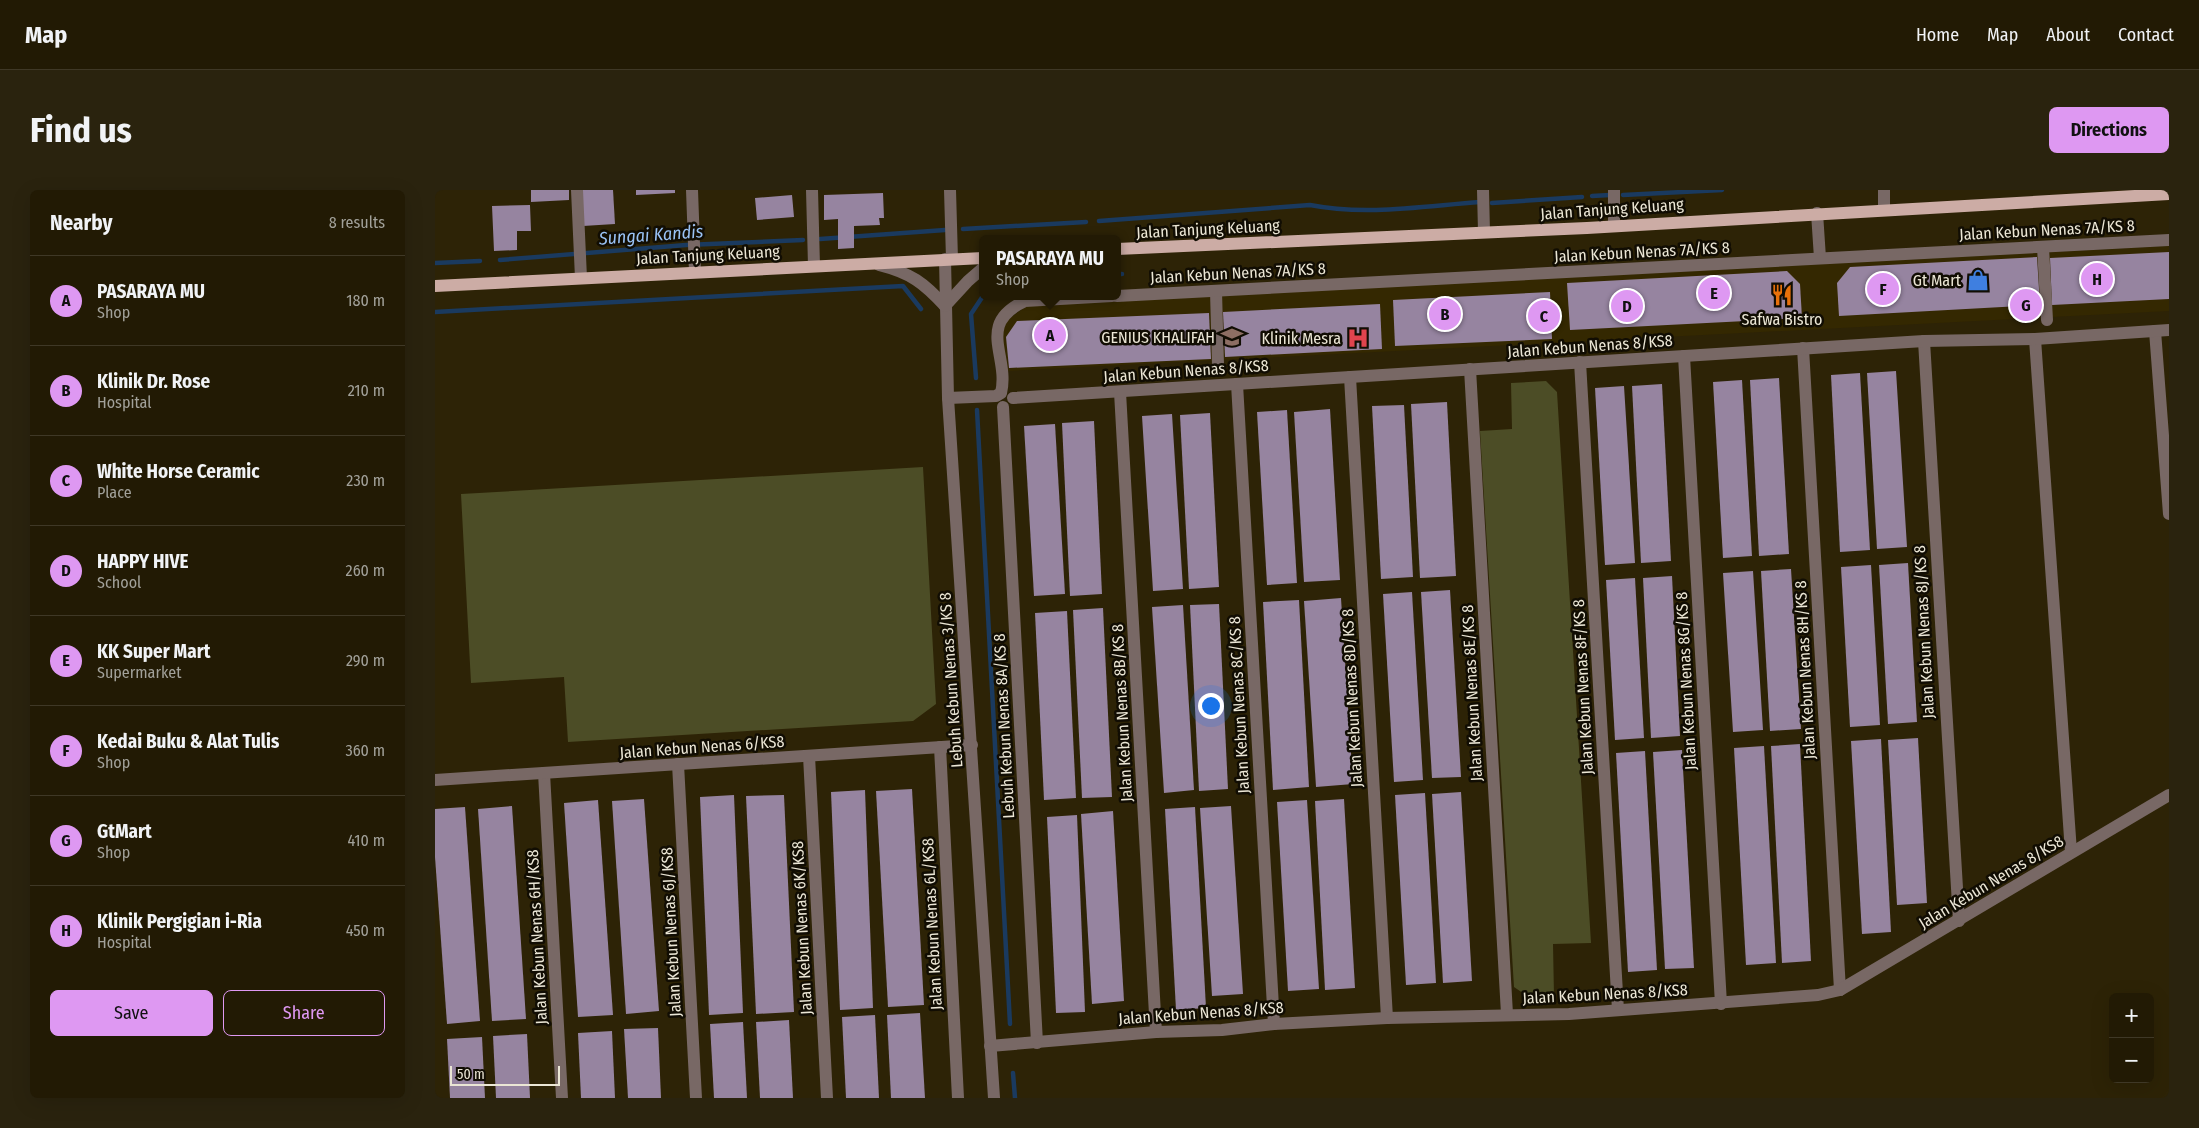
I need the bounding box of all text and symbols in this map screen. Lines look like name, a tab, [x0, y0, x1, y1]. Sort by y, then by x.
text: Map	[25, 21, 67, 49]
text: Home	[1916, 24, 1959, 46]
text: Map	[1987, 24, 2018, 46]
text: About	[2046, 24, 2090, 46]
text: Contact	[2118, 24, 2174, 46]
button: Directions	[2049, 107, 2169, 153]
text: Find us	[30, 109, 132, 151]
street label: Jalan Tanjung Keluang	[1540, 194, 1685, 223]
text: Nearby	[50, 210, 112, 236]
text: 8 results	[329, 213, 385, 232]
street label: Jalan Tanjung Keluang	[1136, 216, 1281, 242]
street label: Jalan Kebun Nenas 7A/KS 8	[1959, 216, 2135, 244]
water label: Sungai Kandis	[597, 220, 704, 250]
popup	[979, 235, 1121, 300]
street label: Jalan Kebun Nenas 7A/KS 8	[1554, 238, 1730, 266]
street label: Jalan Tanjung Keluang	[636, 242, 781, 268]
text: PASARAYA MU	[996, 247, 1104, 270]
street label: Jalan Kebun Nenas 7A/KS 8	[1150, 259, 1326, 287]
pin: H	[2081, 260, 2113, 298]
shop icon: Gt Mart	[1965, 267, 1991, 293]
text: Shop	[996, 270, 1029, 289]
pin: F	[1867, 270, 1899, 308]
place label: Gt Mart	[1913, 271, 1962, 290]
pin: E	[1698, 274, 1730, 312]
text: PASARAYA MU	[97, 280, 205, 303]
restaurant icon: Safwa Bistro	[1769, 282, 1795, 308]
pin: G	[2010, 286, 2042, 324]
pin: D	[1611, 287, 1643, 325]
text: A	[62, 291, 70, 310]
text: 180 m	[346, 291, 385, 310]
pin: B	[1429, 295, 1461, 333]
pin: C	[1528, 297, 1560, 335]
text: Shop	[97, 303, 130, 322]
place label: Safwa Bistro	[1742, 310, 1822, 329]
pin: A	[1034, 316, 1066, 354]
school or university icon: GENIUS KHALIFAH	[1219, 324, 1245, 350]
hospital icon: Klinik Mesra	[1345, 325, 1371, 351]
place label: GENIUS KHALIFAH	[1101, 328, 1215, 347]
place label: Klinik Mesra	[1262, 329, 1341, 348]
street label: Jalan Kebun Nenas 8/KS8	[1507, 331, 1673, 361]
street label: Jalan Kebun Nenas 8/KS8	[1103, 356, 1269, 386]
text: Klinik Dr. Rose	[97, 370, 210, 393]
text: B	[62, 381, 70, 400]
text: 210 m	[348, 381, 385, 400]
text: Hospital	[97, 393, 152, 412]
text: White Horse Ceramic	[97, 460, 260, 483]
text: C	[62, 471, 70, 490]
text: 230 m	[346, 471, 385, 490]
text: Place	[97, 483, 132, 502]
street label: Jalan Kebun Nenas 8J/KS 8	[1910, 545, 1938, 719]
text: HAPPY HIVE	[97, 550, 188, 573]
text: D	[61, 561, 71, 580]
text: 260 m	[346, 561, 385, 580]
text: School	[97, 573, 141, 592]
street label: Jalan Kebun Nenas 8H/KS 8	[1791, 580, 1819, 760]
street label: Jalan Kebun Nenas 8G/KS 8	[1672, 591, 1700, 771]
street label: Lebuh Kebun Nenas 3/KS 8	[935, 592, 967, 768]
street label: Jalan Kebun Nenas 8F/KS 8	[1569, 599, 1597, 775]
street label: Jalan Kebun Nenas 8E/KS 8	[1458, 604, 1486, 782]
street label: Jalan Kebun Nenas 8D/KS 8	[1338, 608, 1366, 788]
street label: Jalan Kebun Nenas 8C/KS 8	[1225, 616, 1253, 794]
street label: Jalan Kebun Nenas 8B/KS 8	[1108, 624, 1136, 802]
street label: Lebuh Kebun Nenas 8A/KS 8	[990, 633, 1018, 819]
text: KK Super Mart	[97, 640, 210, 663]
text: E	[62, 651, 70, 670]
text: 290 m	[346, 651, 385, 670]
text: Supermarket	[97, 663, 181, 682]
your location	[1198, 693, 1224, 719]
text: Kedai Buku & Alat Tulis	[97, 730, 279, 753]
street label: Jalan Kebun Nenas 6/KS8	[619, 732, 785, 762]
text: F	[62, 741, 70, 760]
text: 360 m	[345, 741, 385, 760]
text: Shop	[97, 753, 130, 772]
text: GtMart	[97, 820, 152, 843]
text: G	[61, 831, 71, 850]
text: 410 m	[347, 831, 385, 850]
street label: Jalan Kebun Nenas 8/KS8	[1915, 831, 2067, 933]
street label: Jalan Kebun Nenas 6L/KS8	[918, 837, 946, 1011]
street label: Jalan Kebun Nenas 6K/KS8	[788, 841, 816, 1015]
text: Shop	[97, 843, 130, 862]
street label: Jalan Kebun Nenas 6J/KS8	[657, 847, 685, 1017]
street label: Jalan Kebun Nenas 6H/KS8	[523, 849, 551, 1025]
text: Klinik Pergigian i-Ria	[97, 910, 262, 933]
text: H	[61, 921, 71, 940]
text: 450 m	[346, 921, 385, 940]
text: Hospital	[97, 933, 152, 952]
street label: Jalan Kebun Nenas 8/KS8	[1522, 980, 1688, 1008]
button: Save	[50, 990, 213, 1036]
button: Share	[223, 990, 385, 1036]
map controls	[2109, 993, 2154, 1083]
button: +	[2109, 993, 2154, 1038]
street label: Jalan Kebun Nenas 8/KS8	[1118, 998, 1284, 1028]
button: −	[2109, 1038, 2154, 1083]
scale bar	[450, 1063, 560, 1086]
text: 50 m	[457, 1066, 485, 1083]

